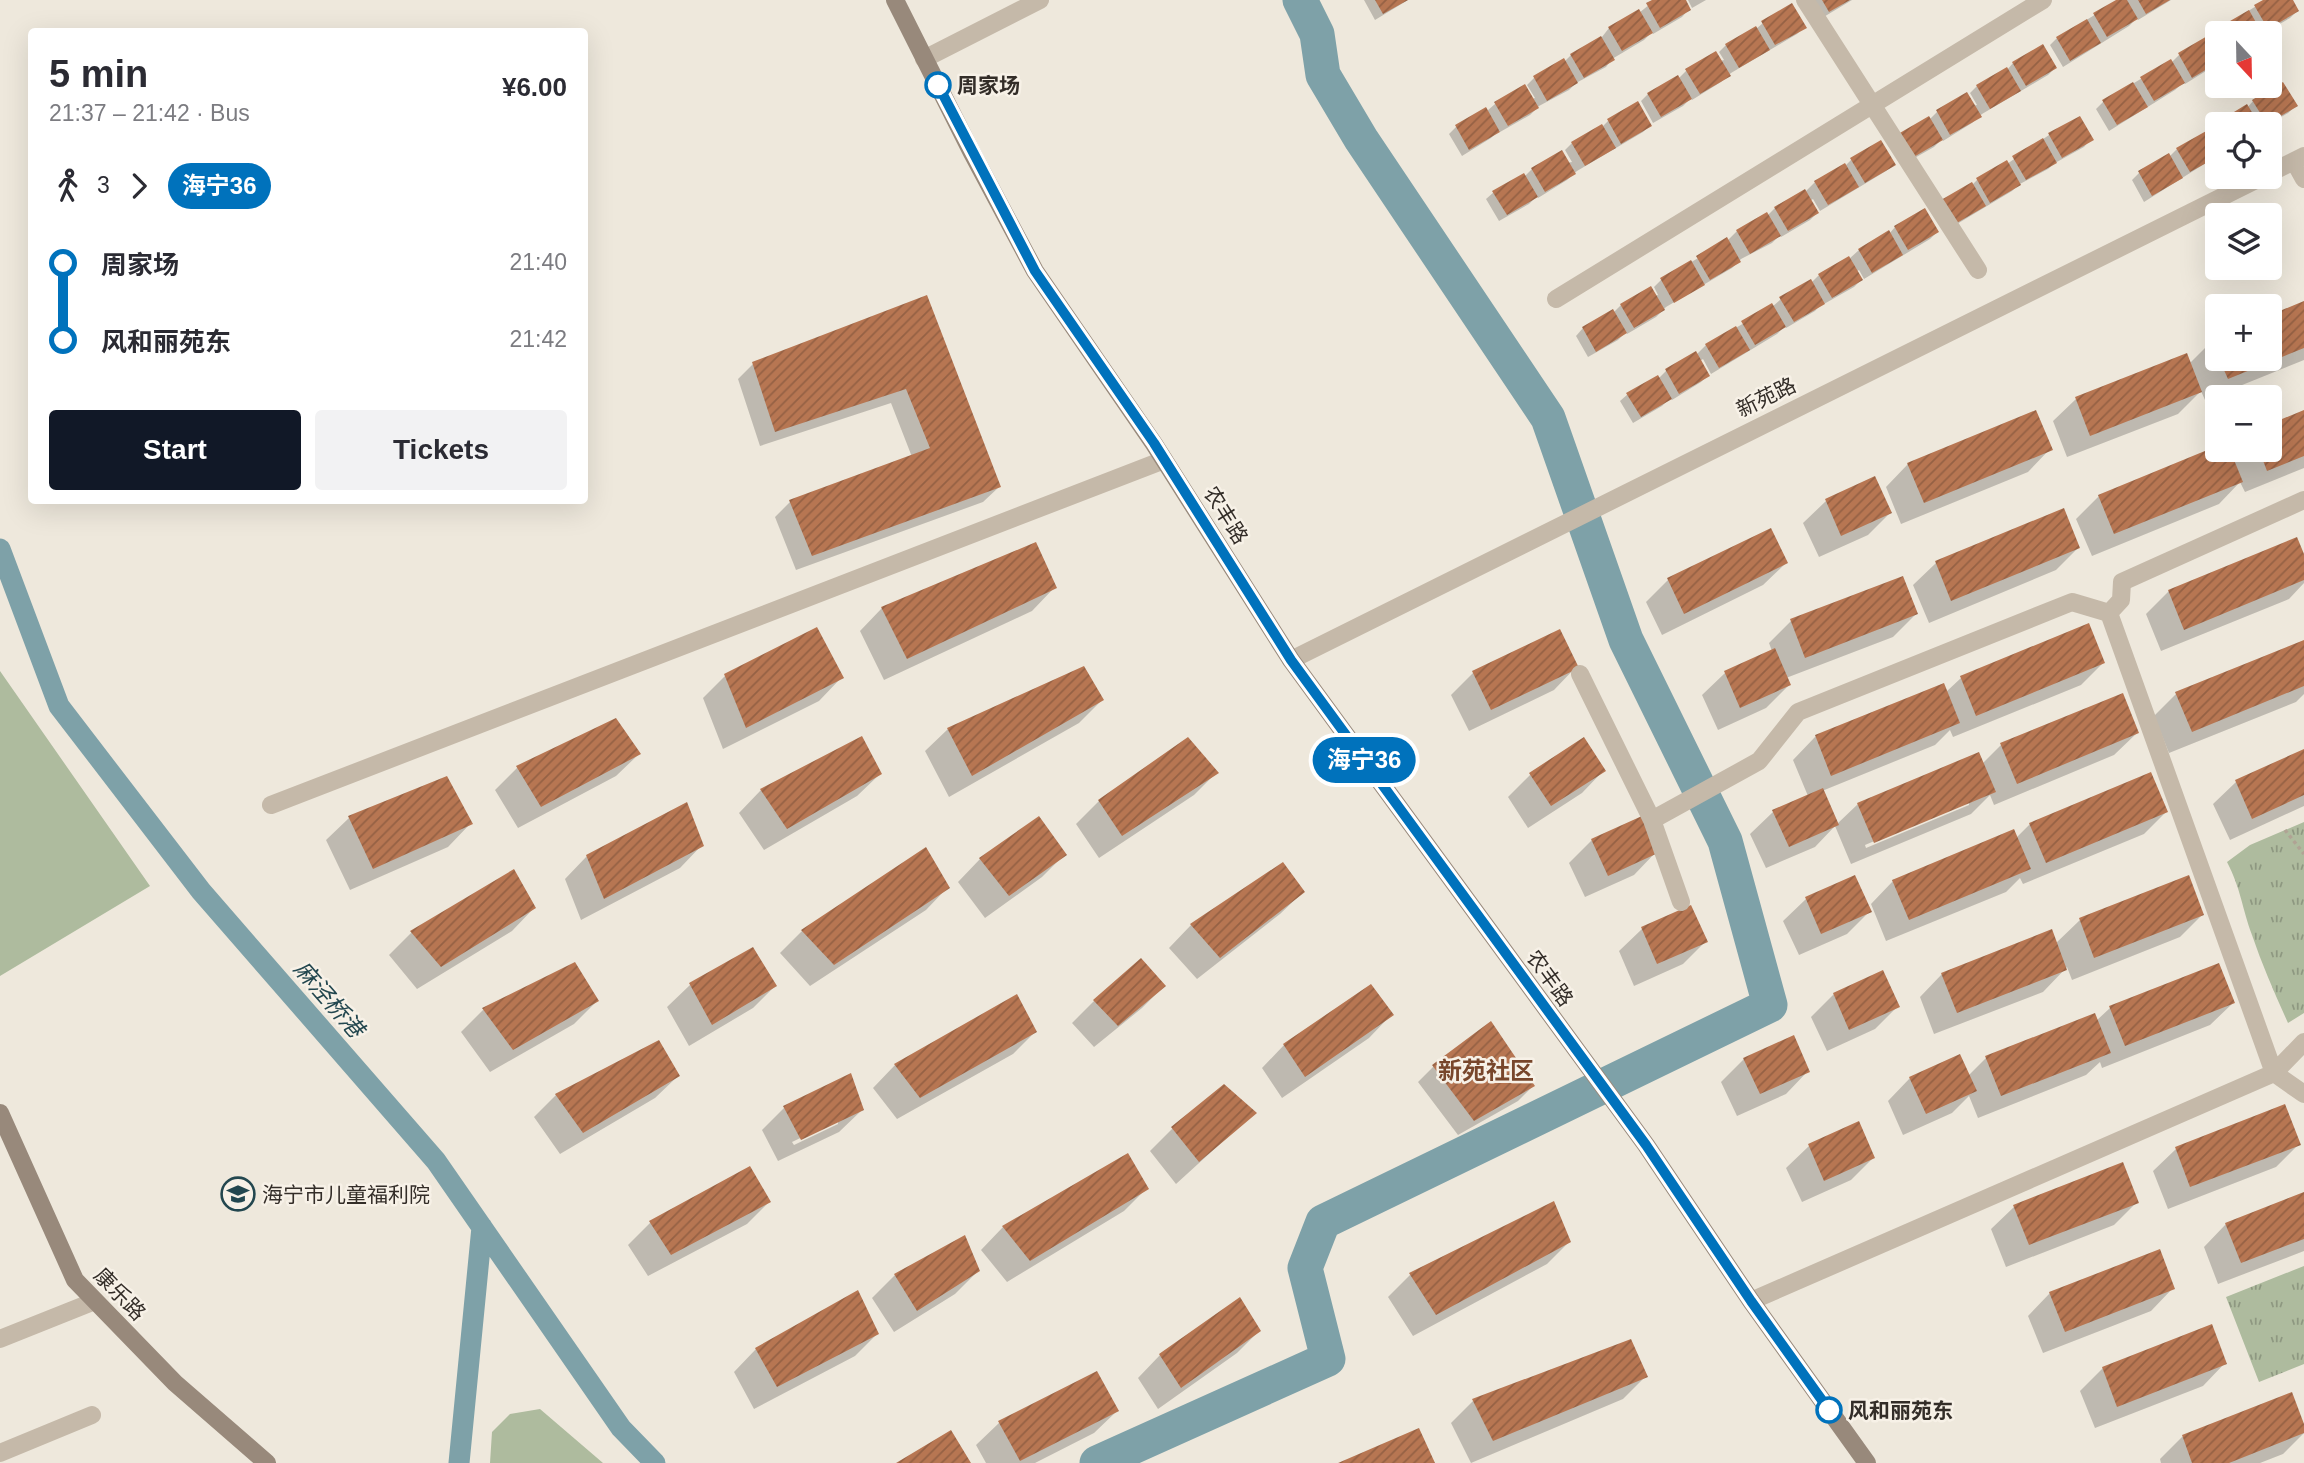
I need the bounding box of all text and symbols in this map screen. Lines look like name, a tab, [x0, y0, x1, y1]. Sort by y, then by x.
north arrow	[2205, 21, 2282, 98]
map controls	[2205, 21, 2282, 462]
text: 5 min	[49, 53, 148, 95]
text: ¥6.00	[502, 72, 567, 102]
marker: 周家场	[925, 72, 951, 98]
place label: 周家场	[957, 74, 1020, 97]
text: 21:37 – 21:42 · Bus	[49, 100, 250, 126]
button: locate	[2205, 112, 2282, 189]
icon: walk	[49, 167, 87, 205]
icon: forward	[120, 167, 158, 205]
text: 3	[97, 172, 110, 198]
text: 海宁36	[182, 172, 257, 199]
button: layers	[2205, 203, 2282, 280]
text: 21:40	[509, 249, 567, 275]
text: 周家场	[101, 250, 179, 280]
button: +	[2205, 294, 2282, 371]
text: 21:42	[509, 326, 567, 352]
text: 风和丽苑东	[101, 327, 231, 357]
street label: 新苑路	[1733, 373, 1799, 421]
button: −	[2205, 385, 2282, 462]
button: Start	[49, 410, 301, 490]
button: Tickets	[315, 410, 567, 490]
street label: 农丰路	[1200, 482, 1252, 548]
line badge: 海宁36	[1315, 737, 1413, 783]
text: 海宁36	[1327, 746, 1401, 773]
street label: 农丰路	[1522, 946, 1578, 1010]
water label: 麻泾桥港	[289, 956, 371, 1045]
district label: 新苑社区	[1438, 1057, 1534, 1084]
school or university icon: 海宁市儿童福利院	[219, 1175, 257, 1213]
place label: 海宁市儿童福利院	[262, 1183, 430, 1206]
street label: 康乐路	[90, 1263, 150, 1325]
marker: 风和丽苑东	[1816, 1397, 1842, 1423]
place label: 风和丽苑东	[1848, 1399, 1953, 1422]

